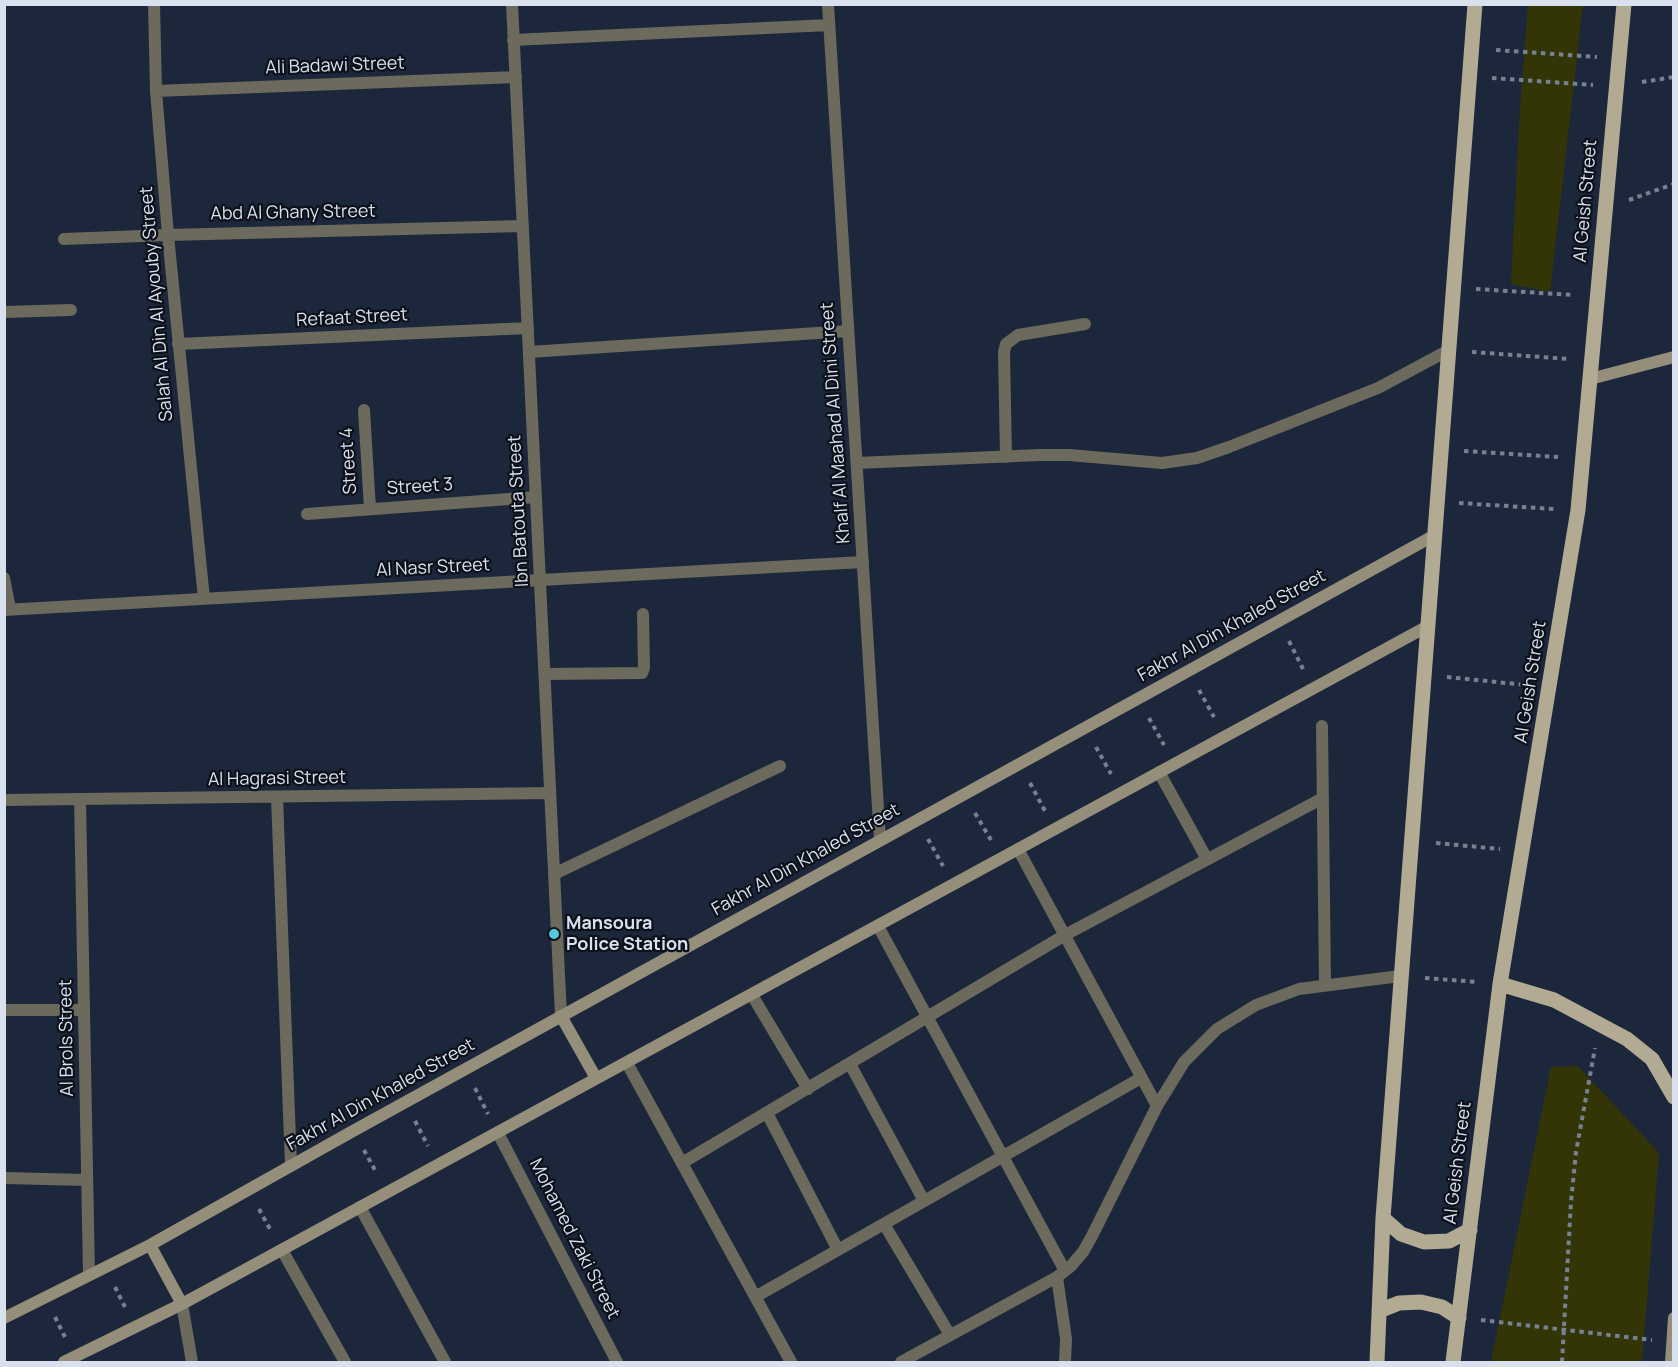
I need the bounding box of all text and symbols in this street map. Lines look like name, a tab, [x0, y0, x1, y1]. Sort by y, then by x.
street label: Ali Badawi Street	[265, 53, 405, 79]
street label: Al Geish Street	[1570, 139, 1602, 263]
street label: Salah Al Din Al Ayouby Street	[136, 186, 178, 422]
street label: Abd Al Ghany Street	[210, 201, 376, 225]
street label: Khalf Al Maahad Al Dini Street	[817, 302, 855, 544]
street label: Refaat Street	[296, 304, 408, 332]
street label: Street 4	[336, 427, 362, 495]
street label: Ibn Batouta Street	[504, 435, 534, 587]
street label: Street 3	[386, 474, 454, 500]
street label: Al Nasr Street	[376, 554, 490, 582]
street label: Fakhr Al Din Khaled Street	[1134, 565, 1330, 687]
street label: Al Geish Street	[1511, 619, 1551, 745]
street label: Al Hagrasi Street	[208, 767, 346, 791]
street label: Fakhr Al Din Khaled Street	[708, 799, 904, 921]
place label: Mansoura Police Station	[566, 913, 688, 956]
marker: Mansoura Police Station	[547, 927, 561, 941]
street label: Al Brols Street	[55, 979, 79, 1097]
street label: Fakhr Al Din Khaled Street	[283, 1034, 479, 1156]
street label: Al Geish Street	[1440, 1101, 1476, 1225]
street label: Mohamed Zaki Street	[524, 1155, 624, 1323]

